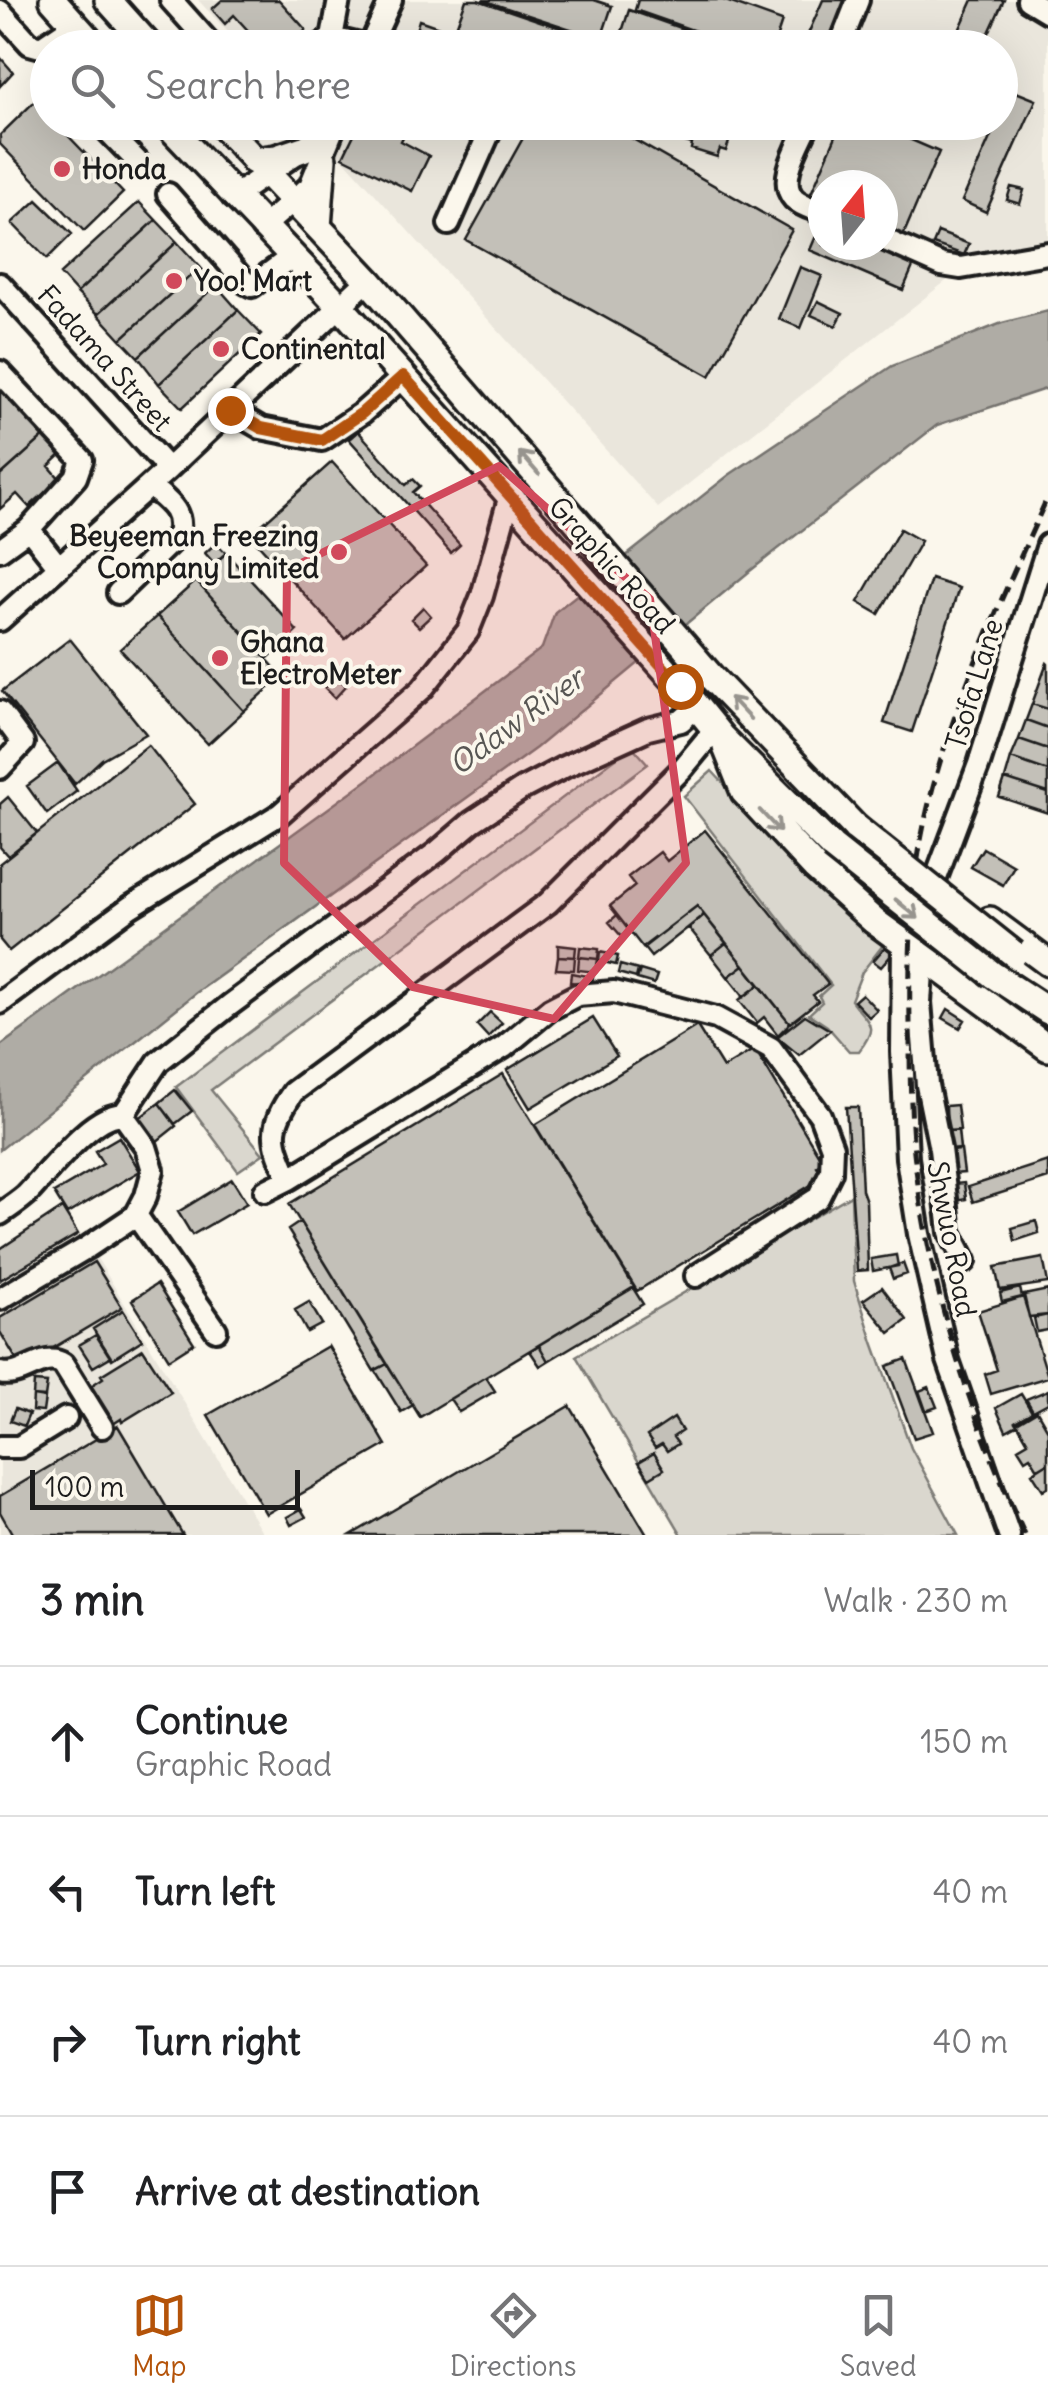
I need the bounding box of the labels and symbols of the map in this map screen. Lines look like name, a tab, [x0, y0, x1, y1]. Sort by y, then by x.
place label: Honda	[82, 151, 167, 187]
marker: Honda	[51, 158, 73, 180]
north arrow	[808, 170, 898, 260]
place label: Yoo! Mart	[193, 263, 312, 299]
marker: Yoo! Mart	[163, 270, 185, 292]
street label: Fadama Street	[30, 277, 180, 439]
place label: Continental	[241, 331, 386, 367]
marker: Continental	[210, 338, 232, 360]
route end	[208, 388, 254, 434]
one-way arrow	[517, 451, 540, 476]
street label: Graphic Road	[541, 489, 683, 641]
place label: Beyeeman Freezing Company Limited	[69, 518, 320, 586]
marker: Beyeeman Freezing Company Limited	[328, 541, 350, 563]
street label: Tsofa Lane	[937, 614, 1011, 754]
place label: Ghana ElectroMeter	[240, 624, 402, 692]
marker: Ghana ElectroMeter	[209, 647, 231, 669]
water label: Odaw River	[441, 657, 594, 783]
route start	[658, 664, 704, 710]
one-way arrow	[729, 696, 752, 721]
one-way arrow	[758, 808, 781, 833]
one-way arrow	[894, 898, 920, 920]
street label: Shwuo Road	[919, 1158, 985, 1320]
scale bar	[30, 1465, 300, 1510]

